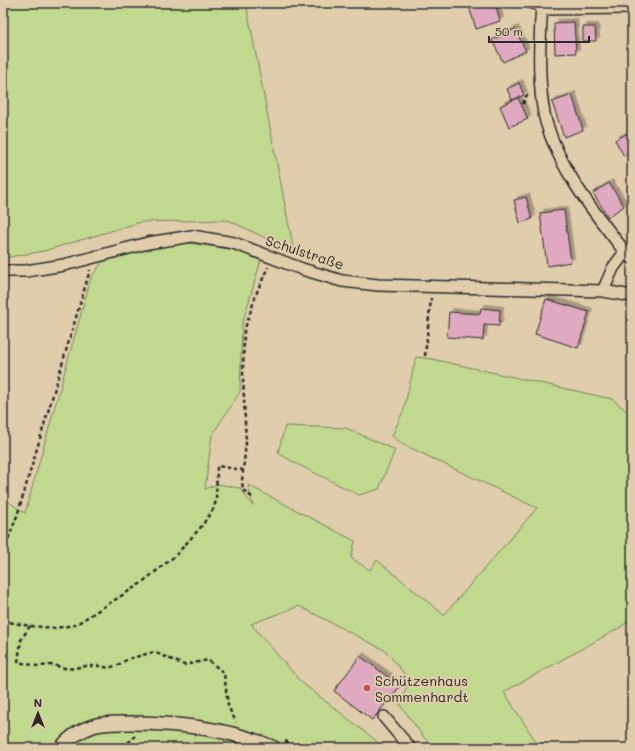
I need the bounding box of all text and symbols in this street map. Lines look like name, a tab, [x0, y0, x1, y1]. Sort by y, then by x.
scale bar	[489, 18, 589, 44]
text: 50 m	[495, 23, 523, 39]
street label: Schulstraße	[263, 230, 347, 274]
place label: Schützenhaus Sommenhardt	[375, 671, 469, 706]
marker: Schützenhaus Sommenhardt	[362, 683, 372, 693]
north arrow	[18, 693, 58, 733]
text: N	[34, 695, 42, 710]

